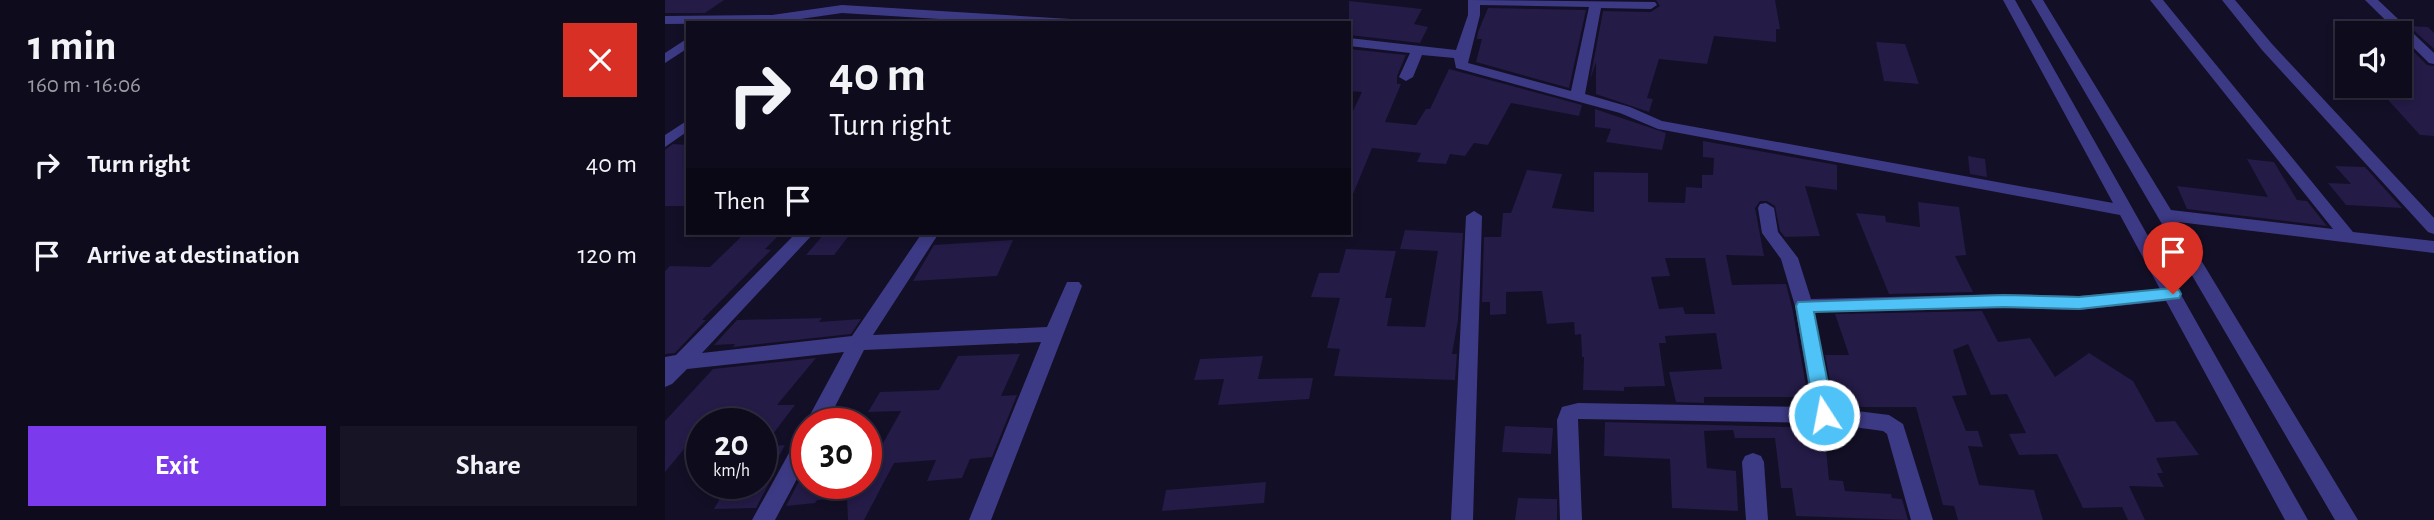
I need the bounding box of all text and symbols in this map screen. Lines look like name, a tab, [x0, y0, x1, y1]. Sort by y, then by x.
map controls	[2335, 21, 2412, 98]
button: sound	[2335, 21, 2412, 98]
button: close	[563, 23, 637, 97]
text: 1 min	[28, 25, 117, 67]
icon: right	[714, 49, 805, 140]
text: 40 m	[829, 51, 926, 100]
text: 160 m · 16:06	[28, 74, 141, 97]
text: Turn right	[829, 109, 951, 141]
icon: right	[28, 146, 66, 184]
text: Turn right	[87, 151, 190, 177]
text: 40 m	[586, 151, 637, 177]
icon: arrive	[779, 182, 817, 220]
text: Then	[714, 188, 765, 214]
pin	[2143, 222, 2203, 294]
icon: arrive	[2154, 233, 2192, 271]
icon: arrive	[28, 237, 66, 275]
text: Arrive at destination	[87, 242, 300, 268]
text: 120 m	[577, 242, 637, 268]
position arrow	[1787, 378, 1861, 452]
speed limit sign: 30	[791, 408, 882, 499]
button: Exit	[28, 426, 326, 506]
button: Share	[340, 426, 637, 506]
text: 20	[714, 427, 749, 462]
text: km/h	[713, 462, 750, 480]

